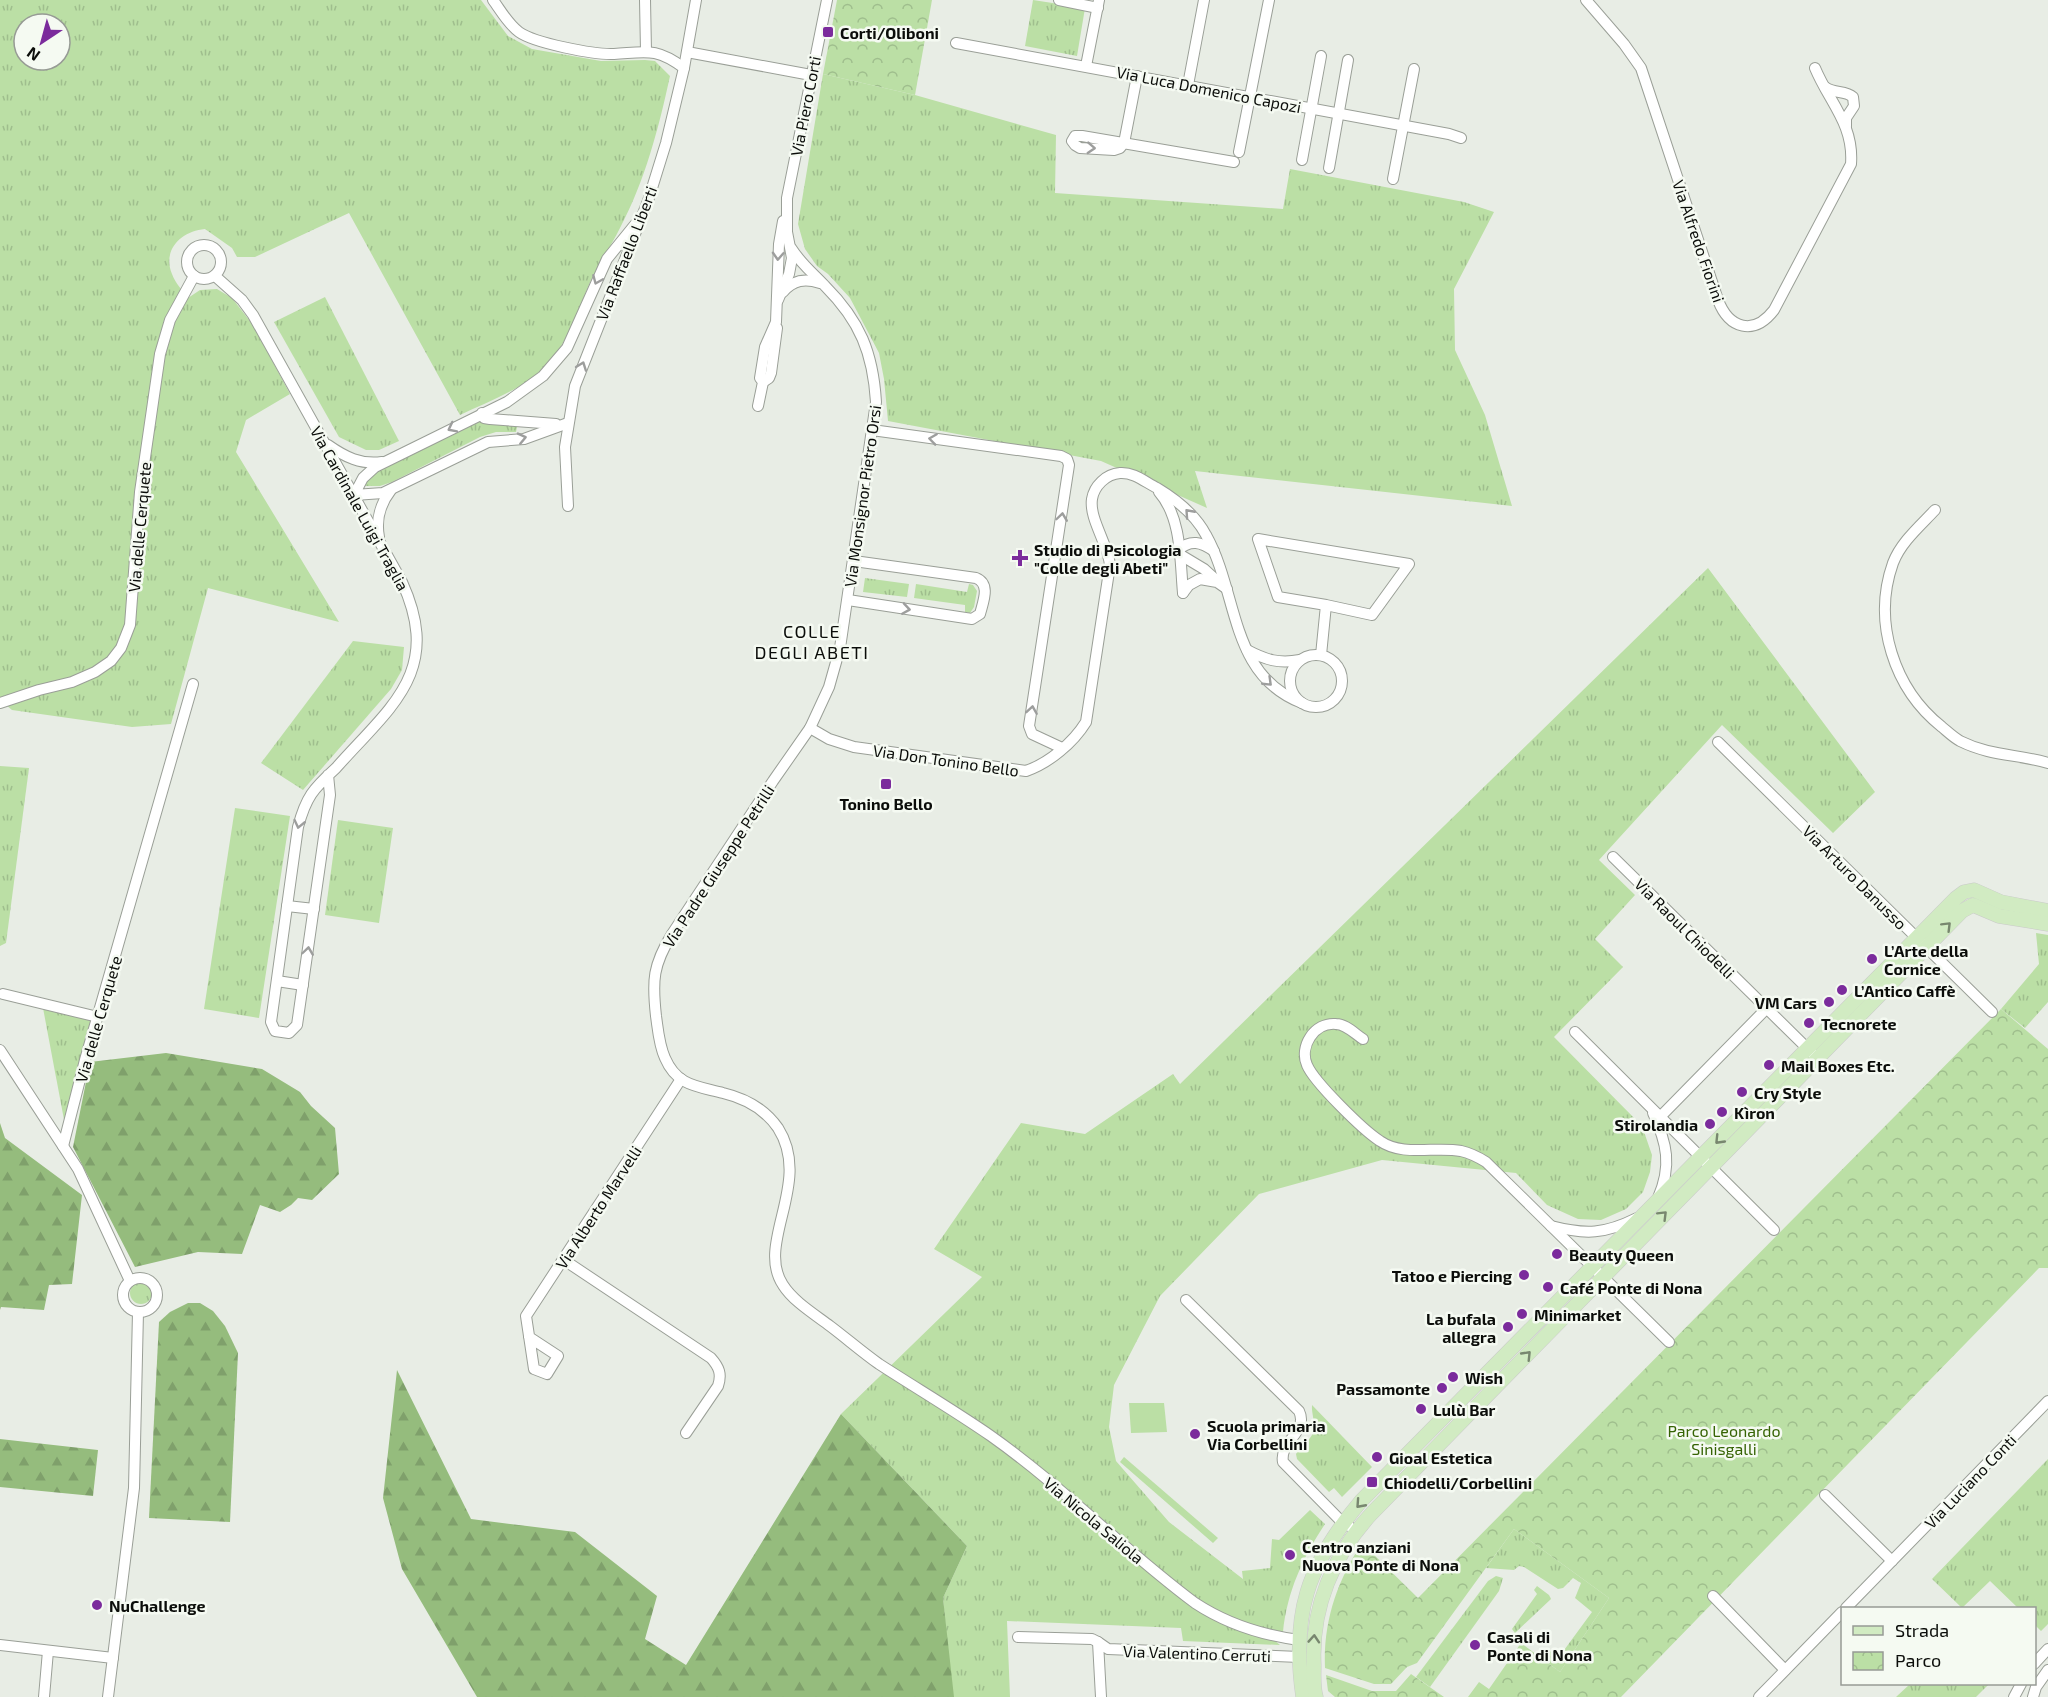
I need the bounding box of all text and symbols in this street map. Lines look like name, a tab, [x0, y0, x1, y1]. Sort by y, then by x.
north arrow	[12, 12, 72, 72]
place label: Corti/Oliboni	[840, 23, 939, 42]
marker: Corti/Oliboni	[821, 25, 835, 39]
text: N	[23, 43, 43, 66]
street label: Via Piero Corti	[786, 54, 824, 158]
street label: Via Luca Domenico Capozi	[1115, 62, 1303, 116]
one-way arrow	[1086, 142, 1095, 155]
street label: Via Alfredo Fiorini	[1669, 177, 1729, 305]
street label: Via Raffaello Liberti	[592, 183, 660, 323]
one-way arrow	[772, 251, 785, 260]
one-way arrow	[592, 274, 604, 285]
one-way arrow	[574, 361, 587, 372]
street label: Via Monsignor Pietro Orsi	[840, 404, 884, 588]
one-way arrow	[447, 420, 458, 432]
street label: Via Cardinale Luigi Traglia	[307, 422, 413, 594]
one-way arrow	[517, 433, 527, 446]
one-way arrow	[928, 433, 937, 445]
street label: Via delle Cerquete	[124, 461, 154, 593]
one-way arrow	[1185, 509, 1196, 520]
one-way arrow	[1055, 512, 1067, 521]
place label: Studio di Psicologia "Colle degli Abeti"	[1034, 540, 1181, 577]
marker: Studio di Psicologia "Colle degli Abeti"	[1011, 549, 1029, 567]
one-way arrow	[901, 603, 910, 615]
district label: COLLE DEGLI ABETI	[755, 620, 869, 663]
one-way arrow	[1262, 675, 1272, 686]
one-way arrow	[1025, 705, 1038, 715]
street label: Via Don Tonino Bello	[872, 740, 1020, 780]
marker: Tonino Bello	[879, 777, 893, 791]
street label: Via Padre Giuseppe Petrilli	[658, 781, 778, 951]
place label: Tonino Bello	[839, 794, 933, 813]
one-way arrow	[294, 819, 307, 829]
street label: Via Arturo Danusso	[1799, 821, 1911, 933]
street label: Via Raoul Chiodelli	[1631, 874, 1739, 982]
one-way arrow	[1940, 923, 1951, 933]
place label: L’Arte della Cornice	[1884, 941, 1968, 978]
one-way arrow	[301, 947, 313, 956]
marker: L’Arte della Cornice	[1865, 952, 1879, 966]
street label: Via delle Cerquete	[71, 953, 125, 1085]
place label: L’Antico Caffè	[1854, 981, 1955, 1000]
marker: L’Antico Caffè	[1835, 983, 1849, 997]
place label: VM Cars	[1755, 993, 1817, 1012]
marker: VM Cars	[1822, 995, 1836, 1009]
place label: Tecnorete	[1821, 1014, 1897, 1033]
marker: Tecnorete	[1802, 1016, 1816, 1030]
place label: Mail Boxes Etc.	[1781, 1056, 1895, 1075]
marker: Mail Boxes Etc.	[1762, 1058, 1776, 1072]
place label: Cry Style	[1754, 1083, 1822, 1103]
marker: Cry Style	[1735, 1085, 1749, 1099]
place label: Kìron	[1734, 1103, 1775, 1122]
marker: Kìron	[1715, 1105, 1729, 1119]
place label: Stirolandia	[1614, 1115, 1698, 1134]
marker: Stirolandia	[1703, 1117, 1717, 1131]
one-way arrow	[1715, 1133, 1726, 1143]
street label: Via Alberto Marvelli	[551, 1142, 645, 1272]
one-way arrow	[1656, 1212, 1667, 1223]
place label: Beauty Queen	[1569, 1245, 1674, 1265]
marker: Beauty Queen	[1550, 1247, 1564, 1261]
place label: Tatoo e Piercing	[1392, 1266, 1513, 1285]
marker: Tatoo e Piercing	[1517, 1268, 1531, 1282]
place label: Café Ponte di Nona	[1560, 1278, 1702, 1297]
marker: Café Ponte di Nona	[1541, 1280, 1555, 1294]
place label: Minimarket	[1534, 1305, 1622, 1324]
marker: Minimarket	[1515, 1307, 1529, 1321]
place label: La bufala allegra	[1426, 1309, 1496, 1346]
marker: La bufala allegra	[1501, 1320, 1515, 1334]
one-way arrow	[1520, 1351, 1531, 1361]
place label: Wish	[1465, 1368, 1503, 1387]
marker: Wish	[1446, 1370, 1460, 1384]
place label: Passamonte	[1336, 1379, 1430, 1398]
marker: Passamonte	[1435, 1381, 1449, 1395]
place label: Lulù Bar	[1433, 1400, 1496, 1419]
marker: Lulù Bar	[1414, 1402, 1428, 1416]
place label: Scuola primaria Via Corbellini	[1207, 1416, 1326, 1453]
park label: Parco Leonardo Sinisgalli	[1667, 1421, 1781, 1458]
marker: Scuola primaria Via Corbellini	[1188, 1427, 1202, 1441]
street label: Via Luciano Conti	[1920, 1430, 2020, 1532]
place label: Gioal Estetica	[1389, 1448, 1492, 1467]
marker: Gioal Estetica	[1370, 1450, 1384, 1464]
street label: Via Nicola Saliola	[1040, 1473, 1148, 1567]
place label: Chiodelli/Corbellini	[1384, 1473, 1532, 1492]
marker: Chiodelli/Corbellini	[1365, 1475, 1379, 1489]
one-way arrow	[1356, 1497, 1367, 1508]
place label: Centro anziani Nuova Ponte di Nona	[1302, 1537, 1459, 1574]
marker: Centro anziani Nuova Ponte di Nona	[1283, 1548, 1297, 1562]
place label: NuChallenge	[109, 1596, 206, 1615]
marker: NuChallenge	[90, 1598, 104, 1612]
legend	[1841, 1607, 2036, 1685]
text: Strada	[1895, 1619, 1949, 1641]
place label: Casali di Ponte di Nona	[1487, 1627, 1592, 1664]
one-way arrow	[1308, 1634, 1321, 1643]
marker: Casali di Ponte di Nona	[1468, 1638, 1482, 1652]
street label: Via Valentino Cerruti	[1123, 1641, 1271, 1665]
text: Parco	[1895, 1649, 1941, 1671]

